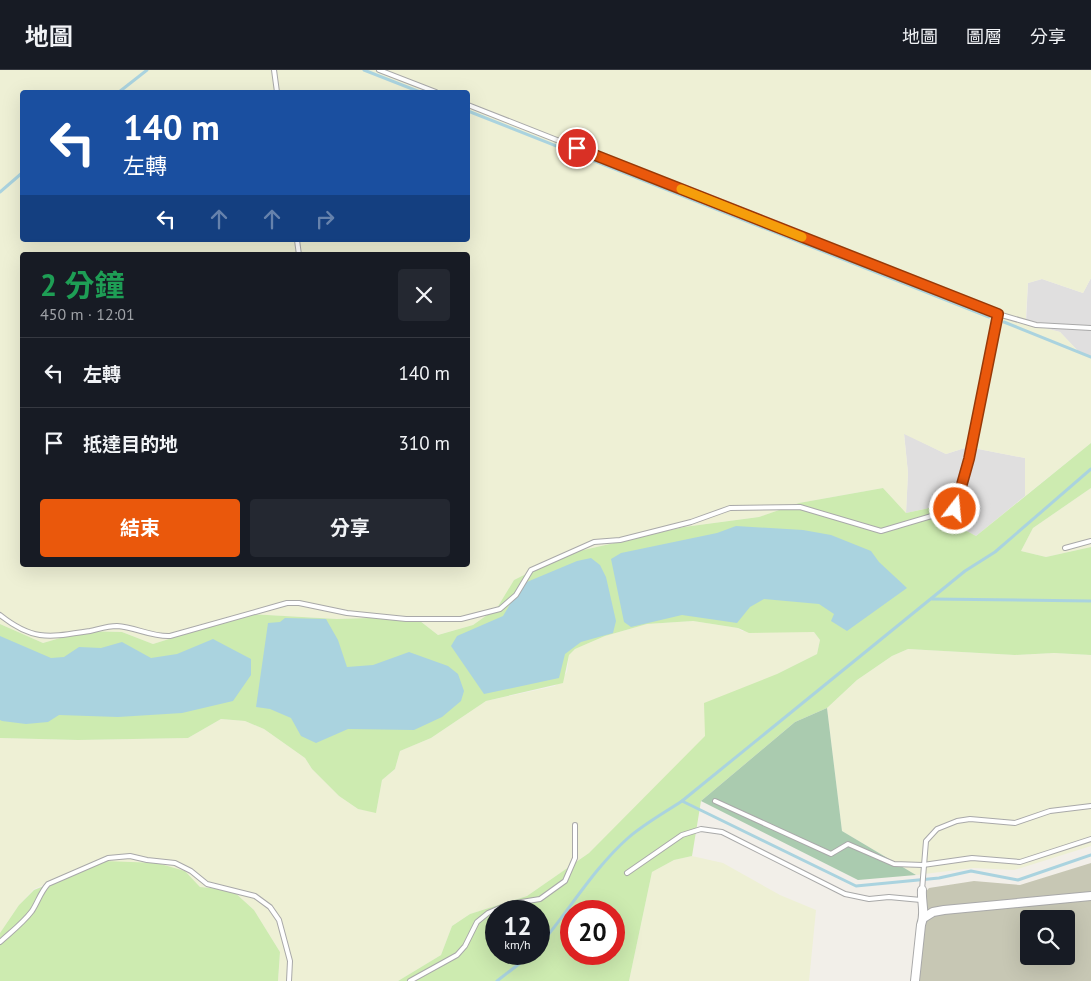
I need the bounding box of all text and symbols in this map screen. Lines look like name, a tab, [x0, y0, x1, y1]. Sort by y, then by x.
text: 地圖	[25, 21, 73, 52]
text: 地圖	[902, 25, 938, 48]
text: 圖層	[966, 25, 1002, 48]
text: 分享	[1030, 25, 1066, 48]
text: 140 m	[123, 104, 220, 150]
icon: left	[40, 110, 105, 175]
pin	[556, 127, 598, 169]
icon: arrive	[563, 134, 591, 162]
text: 左轉	[123, 152, 167, 180]
icon: left	[152, 205, 180, 233]
icon: ahead	[205, 205, 233, 233]
icon: ahead	[258, 205, 286, 233]
icon: right	[311, 205, 339, 233]
text: 2 分鐘	[40, 265, 125, 304]
button: close	[398, 269, 450, 321]
text: 450 m · 12:01	[40, 304, 135, 324]
icon: left	[40, 359, 68, 387]
text: 140 m	[398, 361, 450, 385]
text: 左轉	[83, 362, 121, 386]
icon: arrive	[40, 429, 68, 457]
text: 310 m	[398, 431, 450, 455]
text: 抵達目的地	[83, 432, 178, 456]
position arrow	[928, 482, 980, 534]
button: 結束	[40, 499, 240, 557]
button: 分享	[250, 499, 450, 557]
speed limit sign: 20	[560, 900, 625, 965]
text: 12	[503, 910, 532, 942]
map controls	[1020, 910, 1075, 965]
button: search	[1020, 910, 1075, 965]
text: km/h	[504, 937, 531, 952]

